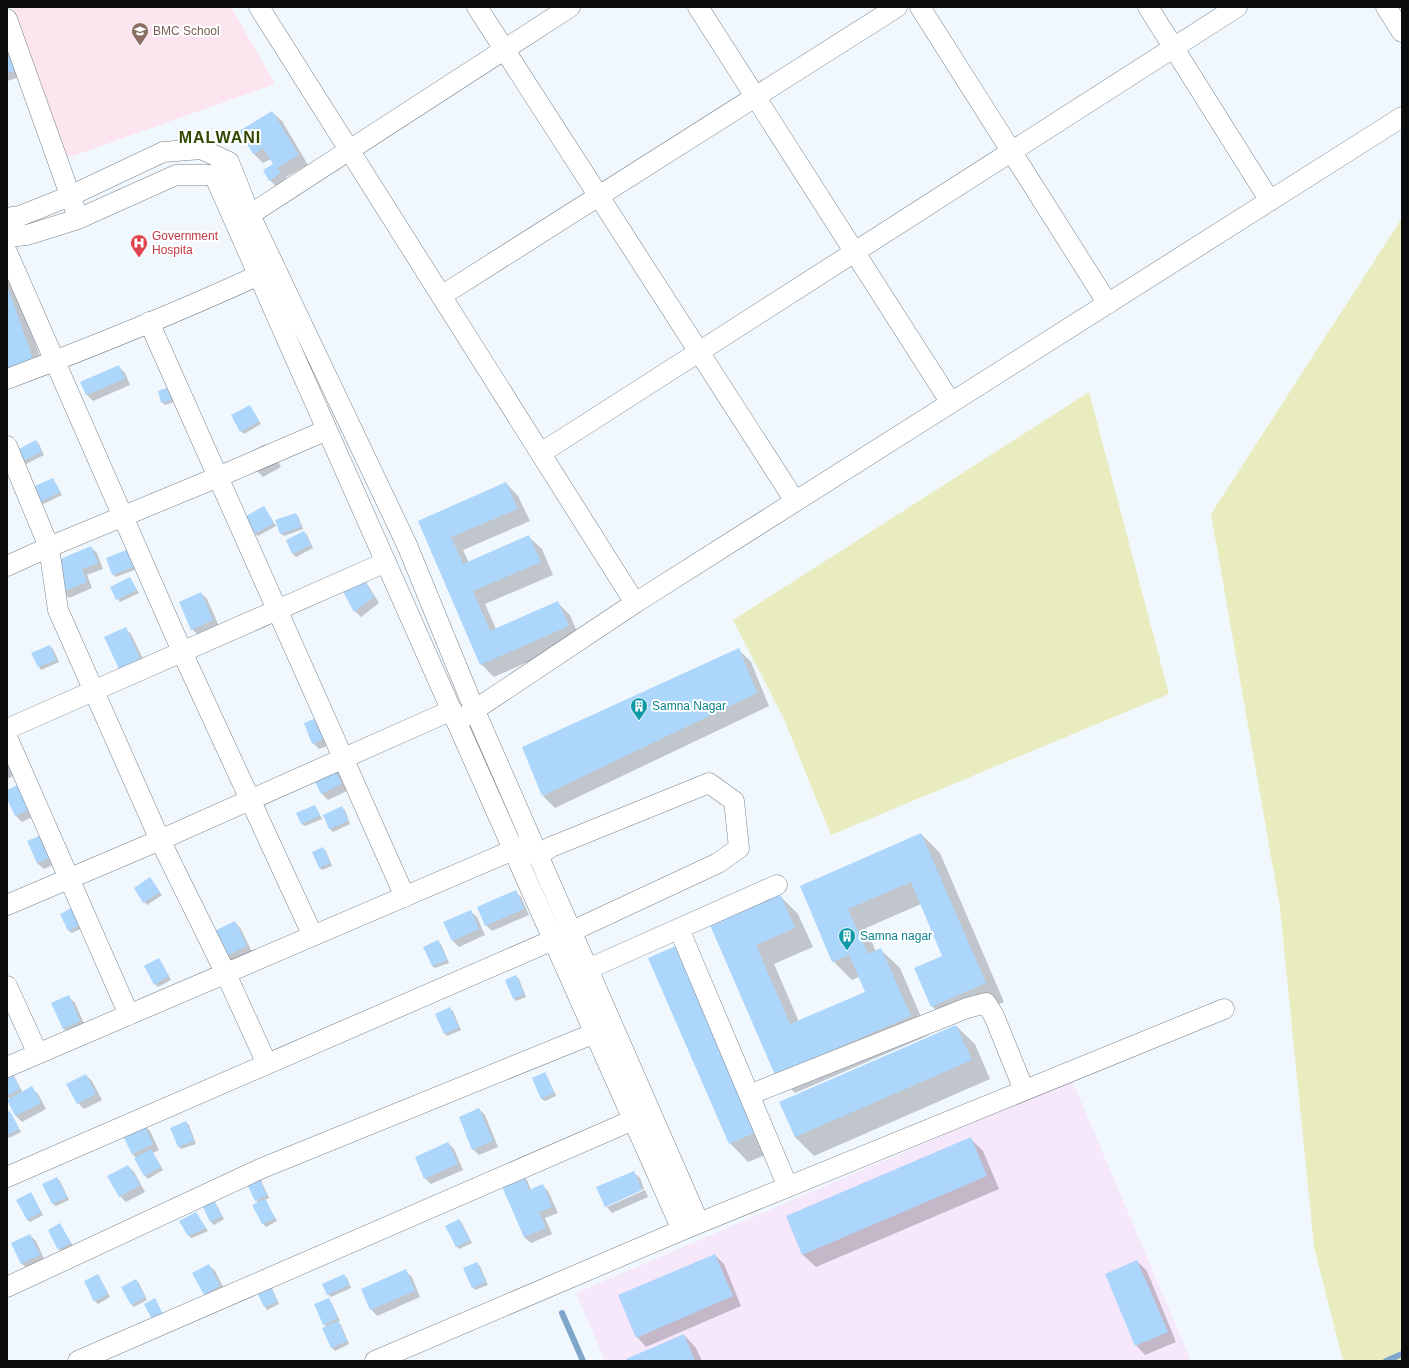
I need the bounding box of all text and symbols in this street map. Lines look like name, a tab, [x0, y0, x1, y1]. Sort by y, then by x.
school or university icon: BMC School	[130, 21, 150, 46]
place label: BMC School	[153, 24, 220, 38]
district label: MALWANI	[179, 129, 261, 146]
place label: Government Hospita	[152, 229, 219, 257]
hospital icon: Government Hospita	[129, 233, 149, 258]
building icon: Samna Nagar	[629, 696, 649, 721]
place label: Samna Nagar	[652, 699, 726, 713]
building icon: Samna nagar	[837, 926, 857, 951]
place label: Samna nagar	[860, 929, 932, 943]

